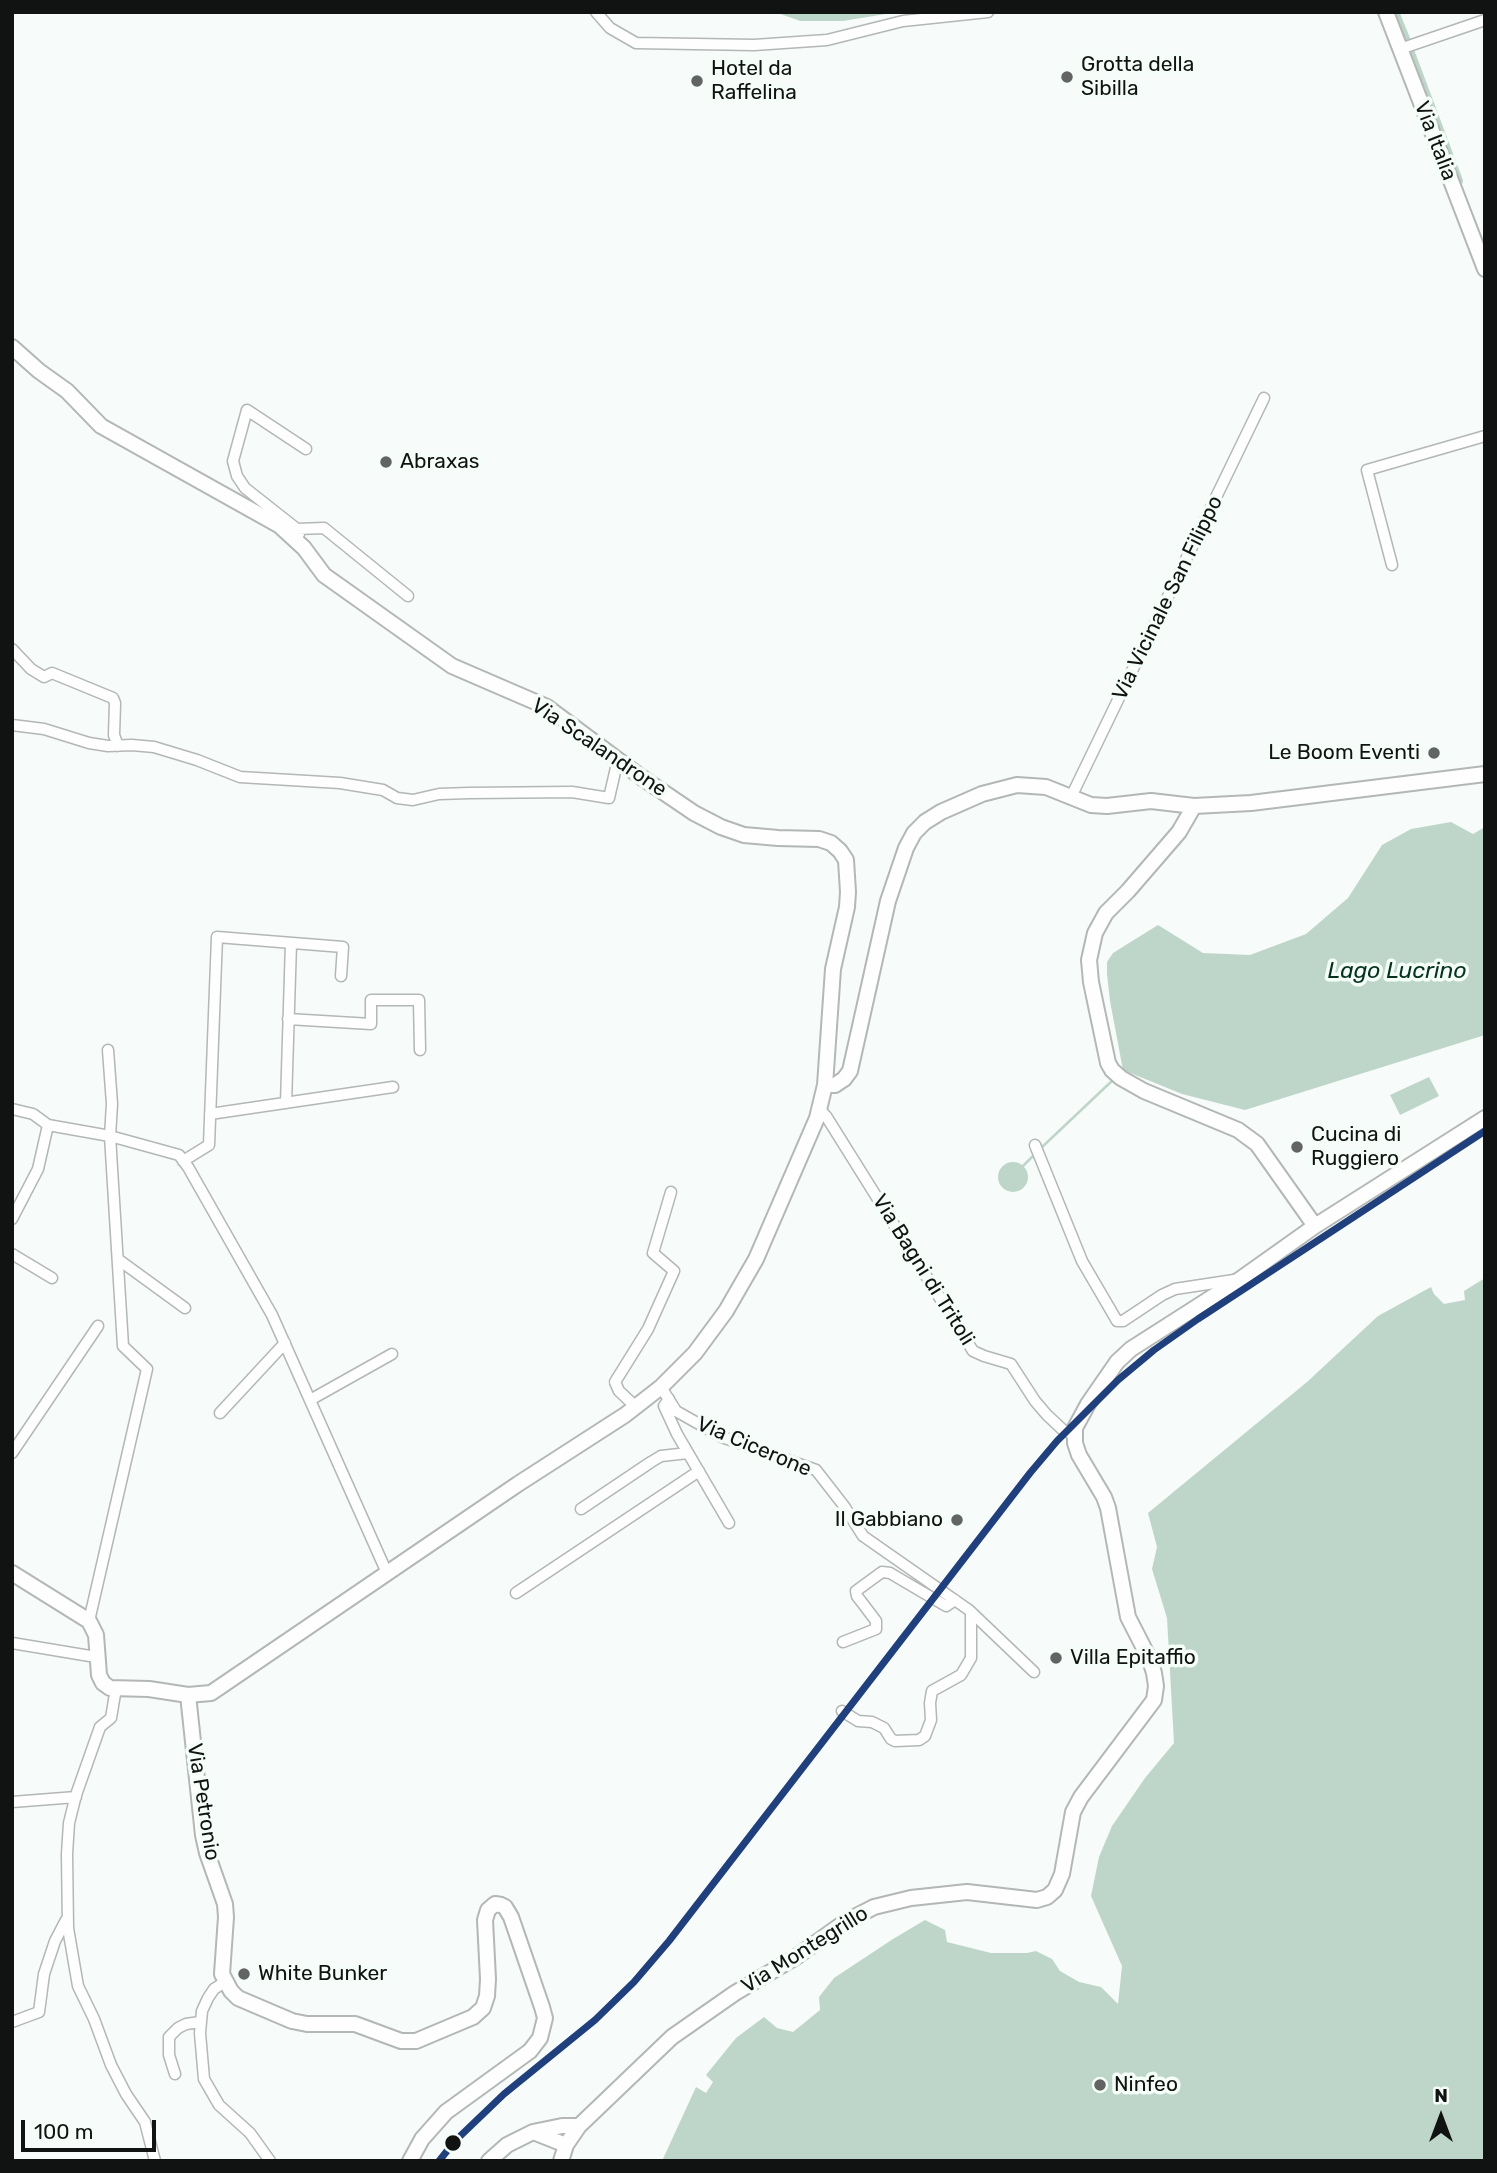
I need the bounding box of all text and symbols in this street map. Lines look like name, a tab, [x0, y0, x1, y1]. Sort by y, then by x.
place label: Grotta della Sibilla	[1081, 52, 1194, 102]
place label: Hotel da Raffelina	[711, 56, 797, 106]
marker: Grotta della Sibilla	[1059, 69, 1075, 85]
marker: Hotel da Raffelina	[689, 73, 705, 89]
street label: Via Italia	[1408, 98, 1462, 184]
place label: Abraxas	[400, 449, 479, 475]
marker: Abraxas	[378, 454, 394, 470]
street label: Via Vicinale San Filippo	[1107, 492, 1229, 704]
street label: Via Scalandrone	[526, 693, 672, 803]
place label: Le Boom Eventi	[1268, 740, 1420, 766]
marker: Le Boom Eventi	[1426, 745, 1442, 761]
water label: Lago Lucrino	[1327, 957, 1467, 985]
place label: Cucina di Ruggiero	[1311, 1122, 1401, 1172]
marker: Cucina di Ruggiero	[1289, 1139, 1305, 1155]
street label: Via Bagni di Tritoli	[866, 1190, 980, 1350]
street label: Via Cicerone	[693, 1412, 815, 1482]
place label: Il Gabbiano	[835, 1507, 943, 1533]
marker: Il Gabbiano	[949, 1512, 965, 1528]
place label: Villa Epitaffio	[1070, 1645, 1196, 1671]
marker: Villa Epitaffio	[1048, 1650, 1064, 1666]
street label: Via Petronio	[181, 1742, 225, 1862]
street label: Via Montegrillo	[737, 1901, 873, 1999]
place label: White Bunker	[258, 1961, 387, 1987]
marker: White Bunker	[236, 1966, 252, 1982]
place label: Ninfeo	[1114, 2072, 1178, 2098]
marker: Ninfeo	[1092, 2077, 1108, 2093]
north arrow	[1406, 2082, 1476, 2152]
text: N	[1434, 2084, 1448, 2107]
scale bar	[24, 2106, 159, 2150]
text: 100 m	[34, 2119, 93, 2144]
unlabelled marker	[443, 2133, 463, 2153]

